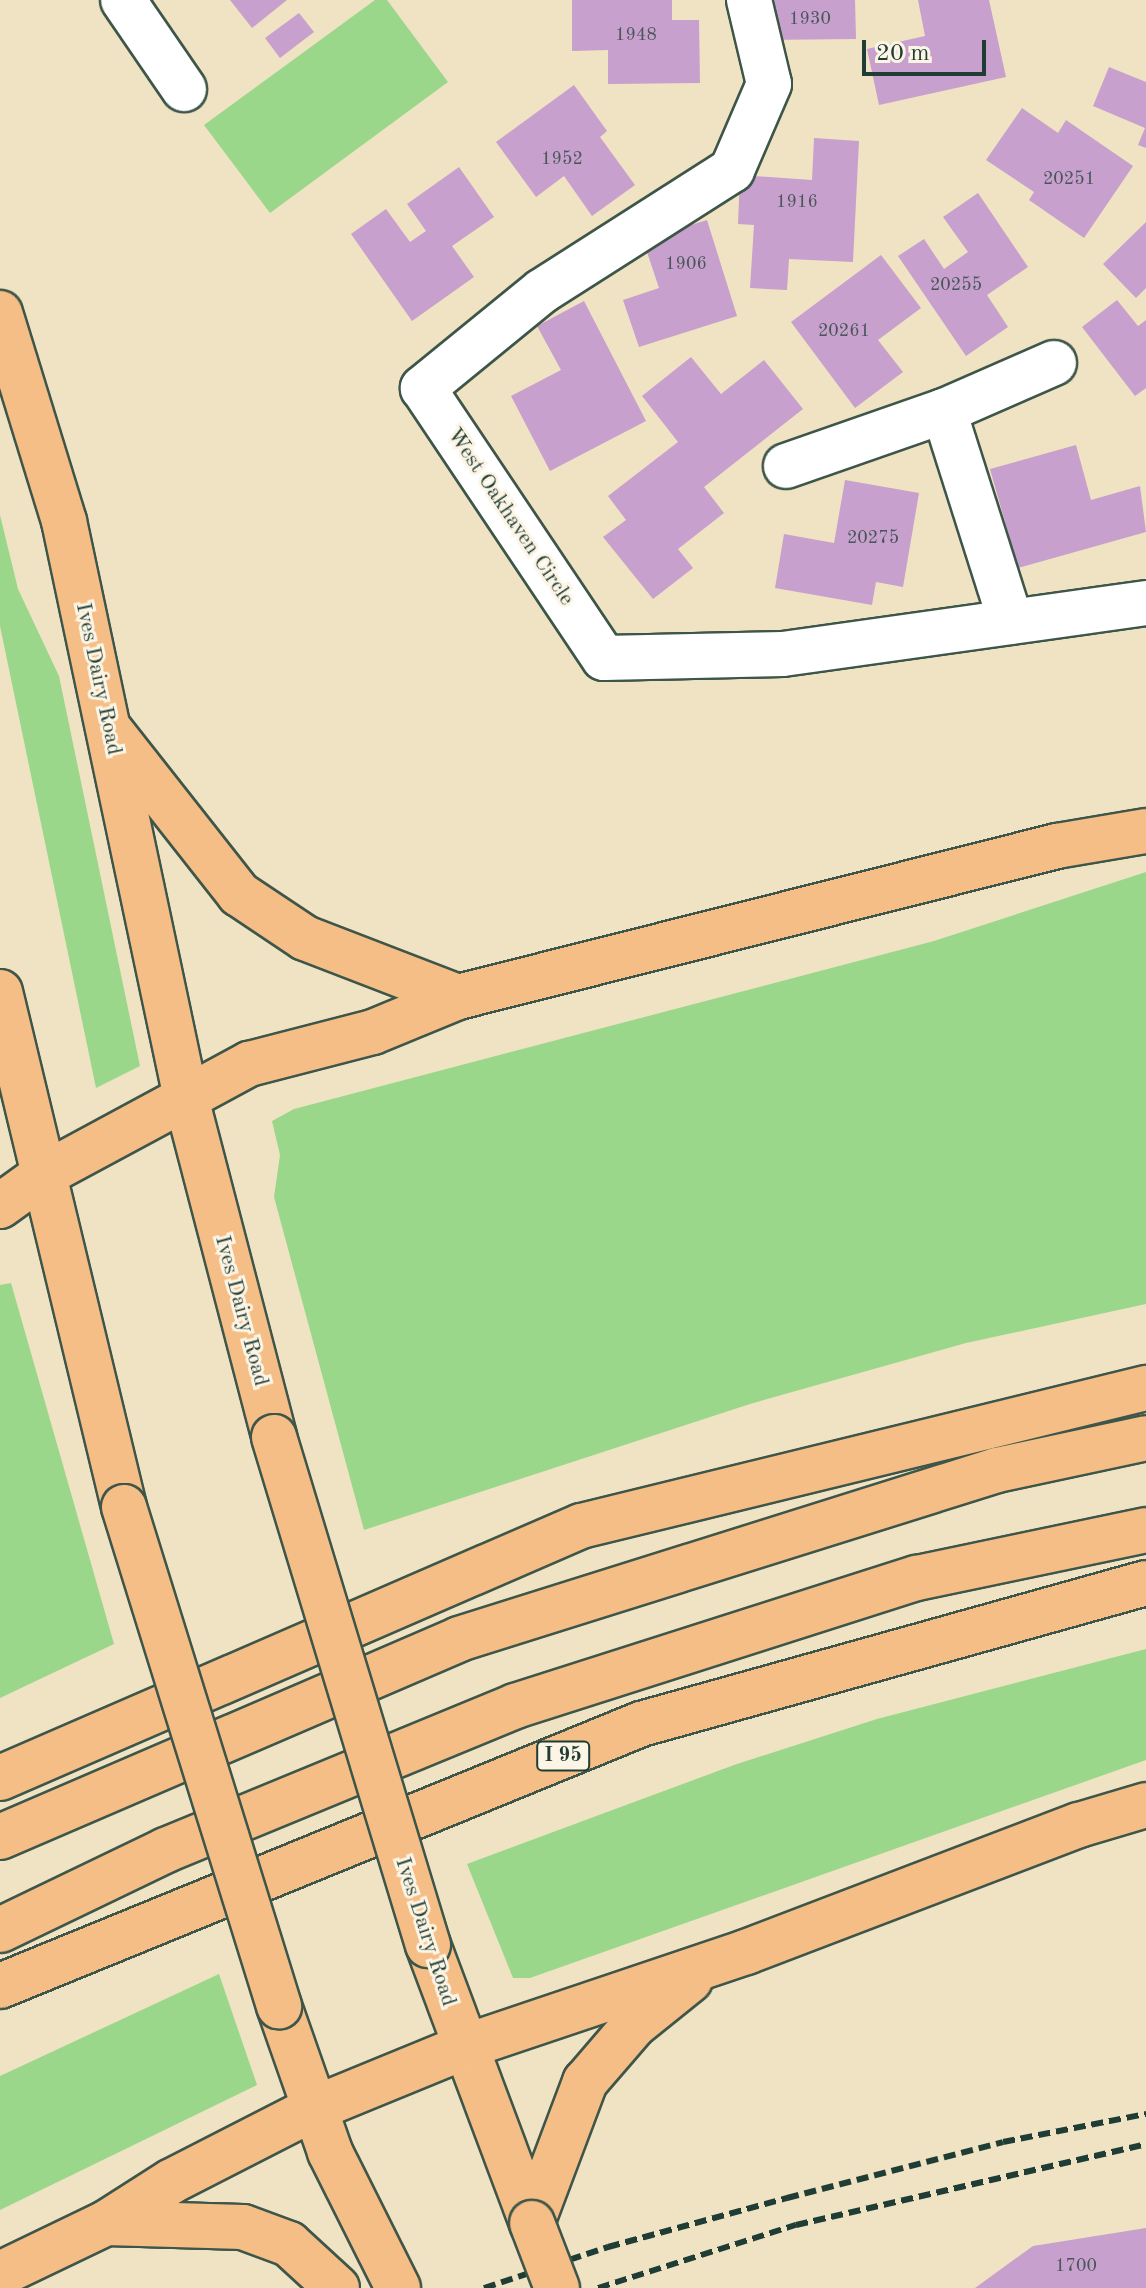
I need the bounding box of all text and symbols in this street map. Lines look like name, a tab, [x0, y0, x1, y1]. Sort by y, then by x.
house number: 1930	[789, 8, 831, 30]
house number: 1948	[615, 24, 657, 46]
scale bar	[866, 24, 990, 74]
text: 20 m	[876, 42, 930, 66]
house number: 1952	[541, 148, 583, 170]
house number: 20251	[1043, 168, 1095, 190]
house number: 1916	[776, 191, 818, 213]
house number: 1906	[665, 253, 707, 275]
house number: 20255	[930, 274, 982, 296]
house number: 20261	[818, 320, 870, 342]
street label: West Oakhaven Circle	[441, 423, 579, 611]
house number: 20275	[847, 527, 899, 549]
street label: Ives Dairy Road	[69, 600, 127, 758]
street label: Ives Dairy Road	[208, 1233, 274, 1389]
road number: I 95	[535, 1740, 591, 1772]
street label: Ives Dairy Road	[389, 1854, 461, 2010]
house number: 1700	[1055, 2255, 1097, 2277]

